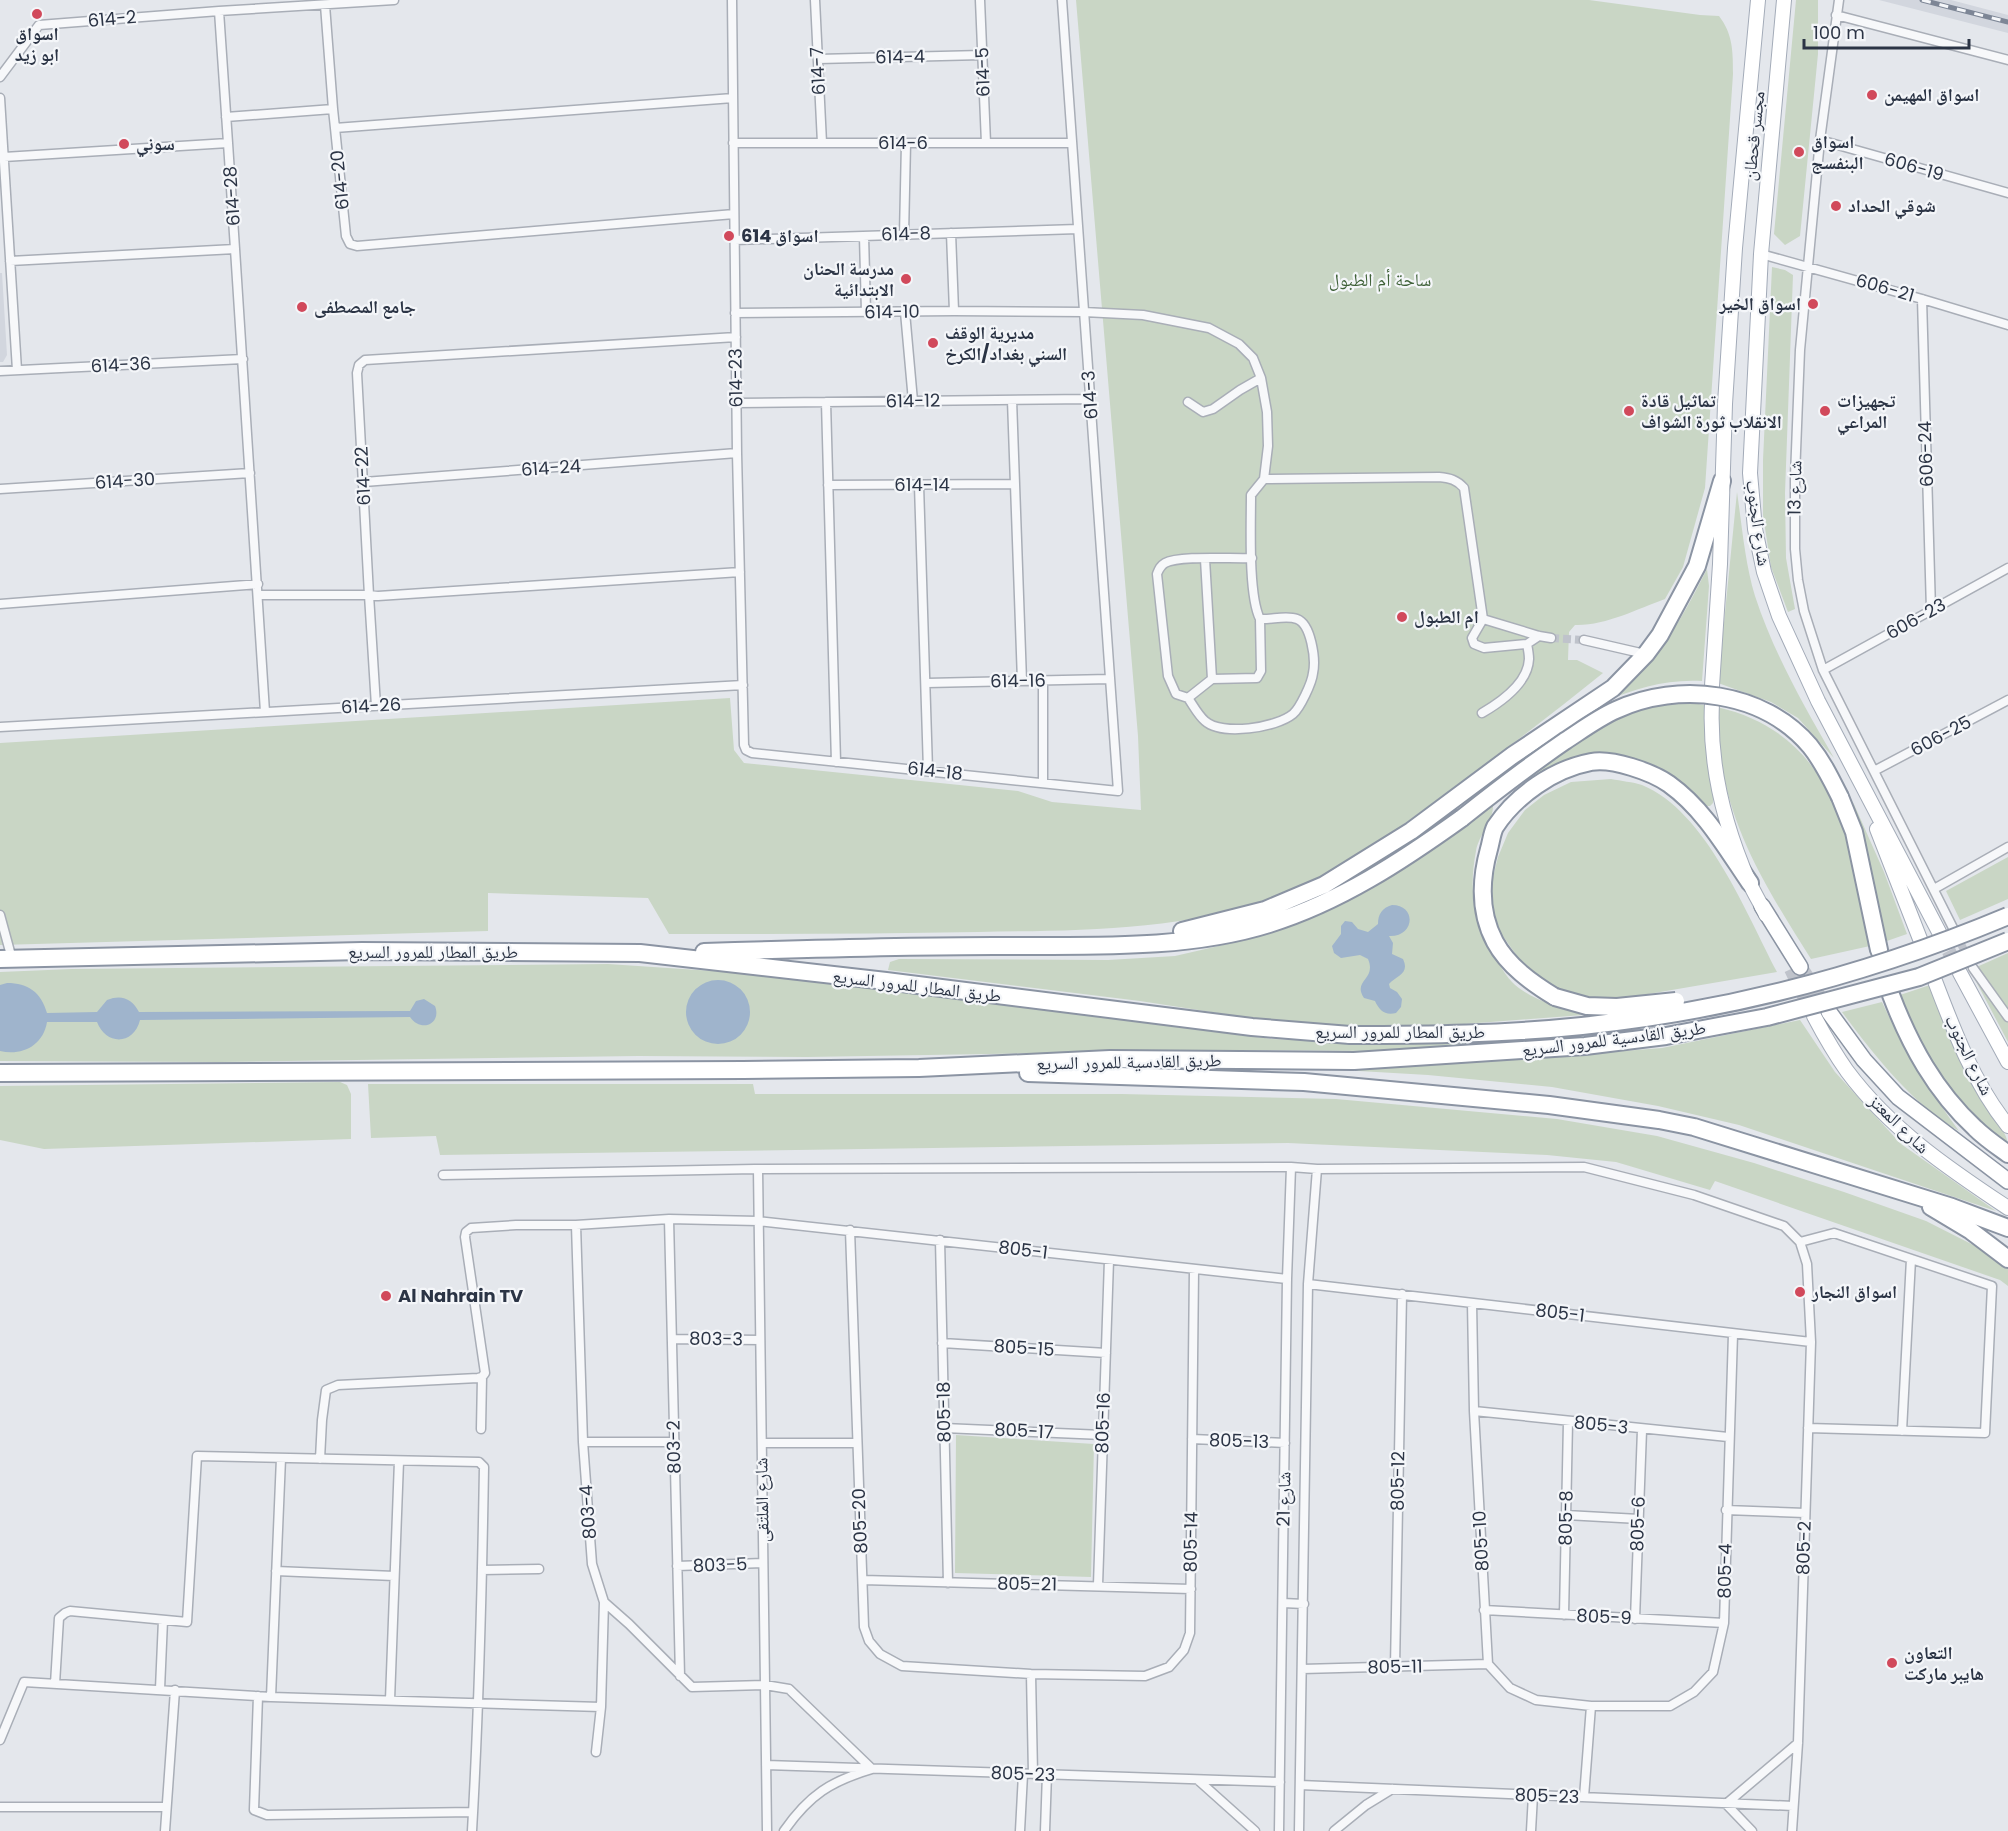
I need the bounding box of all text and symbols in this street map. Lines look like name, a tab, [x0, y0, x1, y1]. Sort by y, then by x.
street label: 614-2	[87, 4, 137, 33]
marker: اسواق ابو زيد	[30, 7, 44, 21]
scale bar	[1804, 12, 1969, 50]
text: 100 m	[1813, 20, 1865, 45]
place label: اسواق ابو زيد	[15, 21, 59, 67]
street label: 614-4	[875, 44, 925, 69]
street label: 614-7	[804, 46, 831, 96]
street label: 614-5	[969, 47, 996, 97]
place label: اسواق المهيمن	[1884, 82, 1979, 107]
marker: اسواق المهيمن	[1865, 88, 1879, 102]
street label: مجسر قحطان	[1736, 90, 1771, 182]
place label: اسواق البنفسج	[1811, 129, 1864, 175]
street label: 614-6	[878, 130, 928, 155]
place label: سوني	[136, 131, 175, 158]
marker: سوني	[117, 137, 131, 151]
marker: اسواق البنفسج	[1792, 145, 1806, 159]
street label: 606-19	[1881, 146, 1947, 187]
street label: 614-20	[324, 149, 355, 211]
street label: 614-28	[217, 165, 246, 227]
place label: شوقي الحداد	[1848, 193, 1936, 220]
marker: شوقي الحداد	[1829, 199, 1843, 213]
street label: 614-8	[881, 220, 931, 247]
place label: اسواق 614	[741, 223, 819, 248]
marker: اسواق 614	[722, 229, 736, 243]
place label: مدرسة الحنان الابتدائية	[803, 256, 894, 302]
park label: ساحة أم الطبول	[1329, 267, 1431, 292]
street label: 606-21	[1853, 267, 1918, 308]
marker: مدرسة الحنان الابتدائية	[899, 272, 913, 286]
place label: اسواق الخير	[1718, 291, 1801, 316]
place label: جامع المصطفى	[314, 294, 416, 319]
marker: اسواق الخير	[1806, 297, 1820, 311]
street label: 614-10	[864, 299, 920, 324]
marker: جامع المصطفى	[295, 300, 309, 314]
place label: مديرية الوقف السني بغداد/الكرخ	[945, 320, 1067, 368]
marker: مديرية الوقف السني بغداد/الكرخ	[926, 336, 940, 350]
street label: 614-23	[722, 348, 749, 408]
street label: 614-36	[90, 350, 152, 379]
street label: 614-3	[1075, 370, 1104, 420]
street label: 614-12	[886, 388, 940, 413]
place label: تماثيل قادة الانقلاب ثورة الشواف	[1641, 388, 1782, 434]
place label: تجهيزات المراعي	[1837, 388, 1896, 436]
marker: تماثيل قادة الانقلاب ثورة الشواف	[1622, 404, 1636, 418]
marker: تجهيزات المراعي	[1818, 404, 1832, 418]
street label: 606-24	[1912, 421, 1939, 487]
street label: 614-22	[348, 446, 377, 506]
street label: 614-24	[520, 453, 582, 482]
street label: شارع 13	[1782, 460, 1807, 516]
street label: 614-30	[94, 466, 156, 495]
street label: 614-14	[894, 472, 950, 497]
street label: شارع الجنوب	[1740, 478, 1777, 568]
street label: 606-23	[1881, 592, 1950, 645]
place label: ام الطبول	[1414, 604, 1479, 629]
marker: ام الطبول	[1395, 610, 1409, 624]
street label: 614-16	[990, 668, 1046, 693]
street label: 614-26	[340, 691, 402, 720]
street label: 606-25	[1906, 709, 1976, 762]
street label: 614-18	[906, 755, 964, 786]
street label: طريق المطار للمرور السريع	[348, 939, 518, 964]
street label: طريق المطار للمرور السريع	[831, 963, 1003, 1008]
street label: شارع الجنوب	[1939, 1010, 2000, 1099]
street label: طريق القادسية للمرور السريع	[1521, 1015, 1707, 1062]
street label: طريق المطار للمرور السريع	[1315, 1019, 1485, 1044]
street label: طريق القادسية للمرور السريع	[1036, 1047, 1222, 1076]
street label: شارع المعتز	[1863, 1088, 1935, 1159]
street label: 805-1	[997, 1234, 1049, 1265]
place label: اسواق النجار	[1811, 1279, 1897, 1304]
place label: Al Nahrain TV	[398, 1283, 523, 1308]
marker: اسواق النجار	[1793, 1285, 1807, 1299]
marker: Al Nahrain TV	[379, 1289, 393, 1303]
street label: 805-1	[1534, 1297, 1586, 1328]
street label: 803-3	[689, 1326, 743, 1351]
street label: 805-15	[993, 1333, 1055, 1362]
street label: 805-18	[930, 1381, 957, 1443]
street label: 805-16	[1089, 1392, 1116, 1454]
street label: 805-3	[1573, 1409, 1629, 1440]
street label: 805-17	[994, 1416, 1055, 1445]
street label: 803-2	[661, 1420, 686, 1474]
street label: 805-13	[1208, 1427, 1270, 1454]
street label: 805-12	[1384, 1451, 1411, 1511]
street label: شارع الملتقى	[748, 1457, 775, 1543]
street label: شارع 21	[1271, 1471, 1296, 1527]
street label: 803-4	[573, 1484, 602, 1540]
street label: 805-20	[846, 1488, 873, 1554]
street label: 805-8	[1553, 1490, 1578, 1546]
street label: 805-6	[1624, 1496, 1651, 1552]
street label: 805-10	[1466, 1510, 1495, 1572]
street label: 805-14	[1177, 1511, 1204, 1573]
street label: 805-2	[1790, 1520, 1817, 1576]
street label: 805-4	[1712, 1543, 1737, 1599]
street label: 803-5	[692, 1551, 748, 1578]
street label: 805-21	[997, 1570, 1057, 1597]
street label: 805-9	[1576, 1603, 1632, 1630]
place label: التعاون هايبر ماركت	[1904, 1640, 1984, 1686]
street label: 805-11	[1367, 1654, 1423, 1679]
marker: التعاون هايبر ماركت	[1885, 1656, 1899, 1670]
street label: 805-23	[990, 1760, 1056, 1787]
street label: 805-23	[1514, 1782, 1580, 1809]

